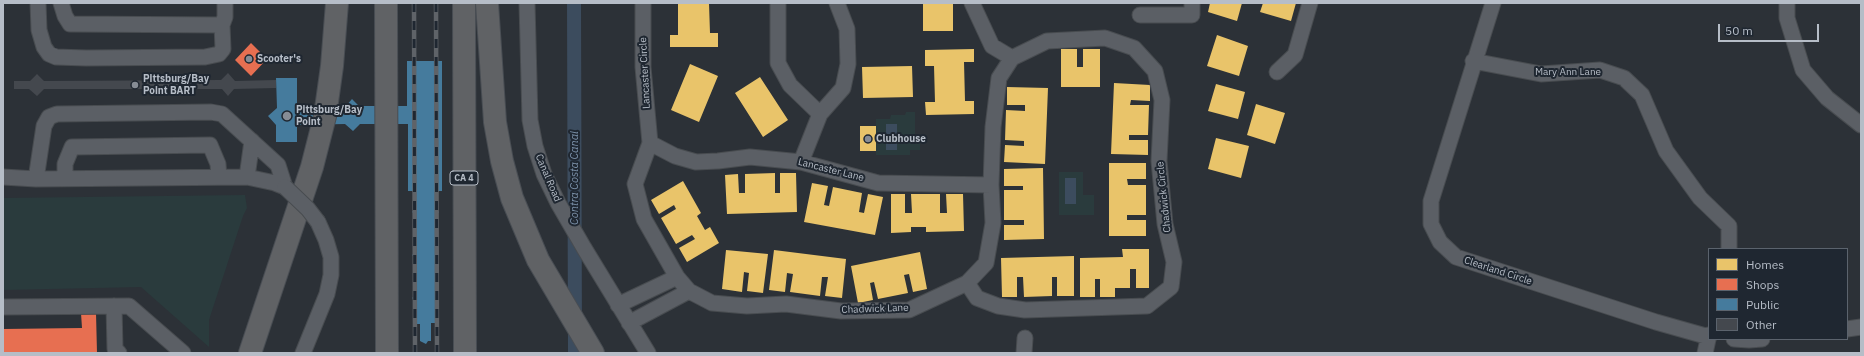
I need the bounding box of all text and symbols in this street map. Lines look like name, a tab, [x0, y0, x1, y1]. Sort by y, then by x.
scale bar	[1720, 16, 1821, 42]
text: 50 m	[1725, 23, 1753, 38]
street label: Lancaster Circle	[637, 37, 653, 109]
place label: Scooter's	[257, 53, 301, 65]
marker: Scooter's	[244, 54, 254, 64]
street label: Mary Ann Lane	[1535, 66, 1601, 78]
place label: Pittsburg/Bay Point BART	[143, 73, 209, 96]
marker: Pittsburg/Bay Point BART	[130, 80, 140, 90]
place label: Pittsburg/Bay Point	[296, 104, 362, 128]
marker: Pittsburg/Bay Point	[281, 110, 293, 122]
water label: Contra Costa Canal	[568, 131, 582, 225]
place label: Clubhouse	[876, 133, 926, 145]
marker: Clubhouse	[863, 134, 873, 144]
street label: Canal Road	[533, 152, 563, 204]
street label: Lancaster Lane	[797, 156, 865, 184]
street label: Chadwick Circle	[1154, 161, 1174, 233]
road number: CA 4	[450, 171, 478, 185]
legend	[1708, 248, 1848, 340]
street label: Clearland Circle	[1462, 254, 1534, 288]
text: Homes	[1746, 257, 1784, 272]
text: Shops	[1746, 277, 1779, 292]
text: Public	[1746, 297, 1779, 312]
street label: Chadwick Lane	[841, 302, 909, 316]
text: Other	[1746, 317, 1777, 332]

